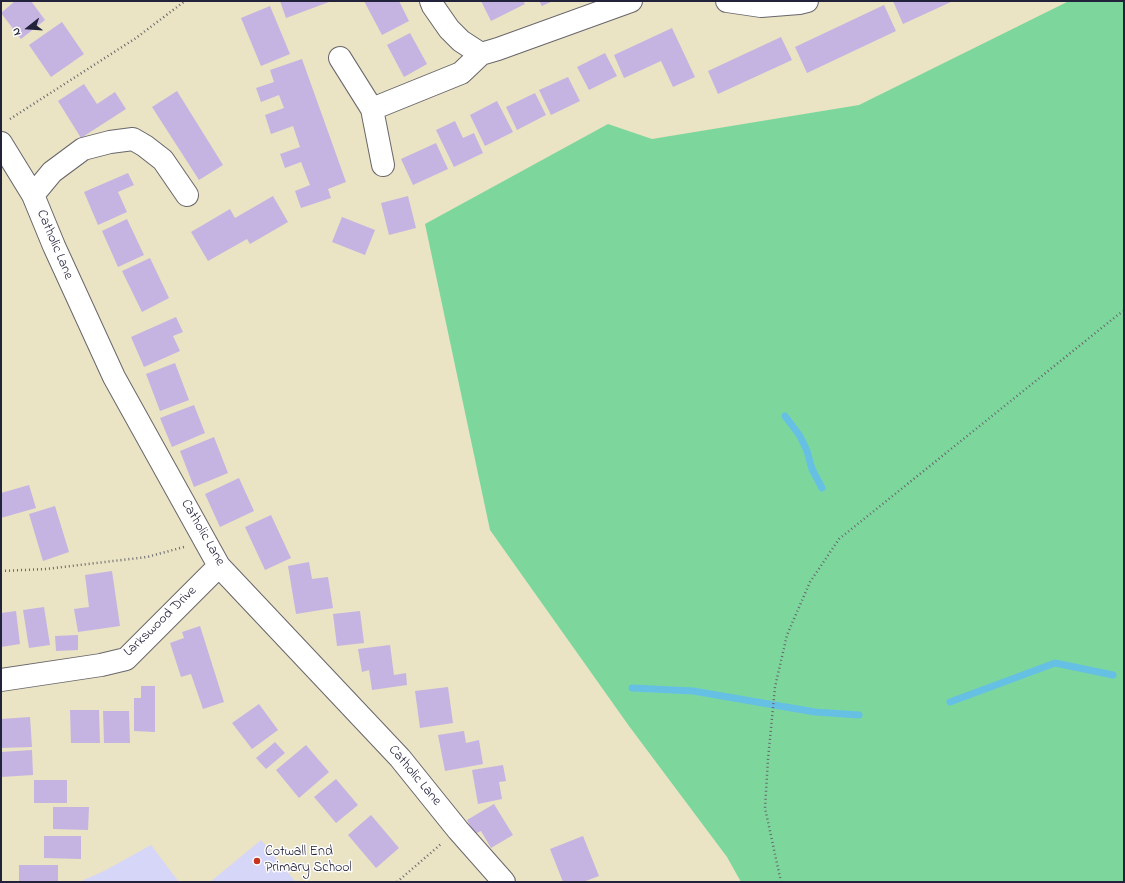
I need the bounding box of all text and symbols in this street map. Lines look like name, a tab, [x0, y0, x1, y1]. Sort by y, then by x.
north arrow	[8, 8, 48, 48]
text: N	[8, 26, 25, 37]
street label: Catholic Lane	[32, 208, 76, 282]
street label: Catholic Lane	[176, 497, 228, 569]
street label: Larkswood Drive	[121, 583, 201, 661]
street label: Catholic Lane	[384, 742, 444, 810]
place label: Cotwall End Primary School	[265, 845, 352, 878]
marker: Cotwall End Primary School	[252, 856, 262, 866]

